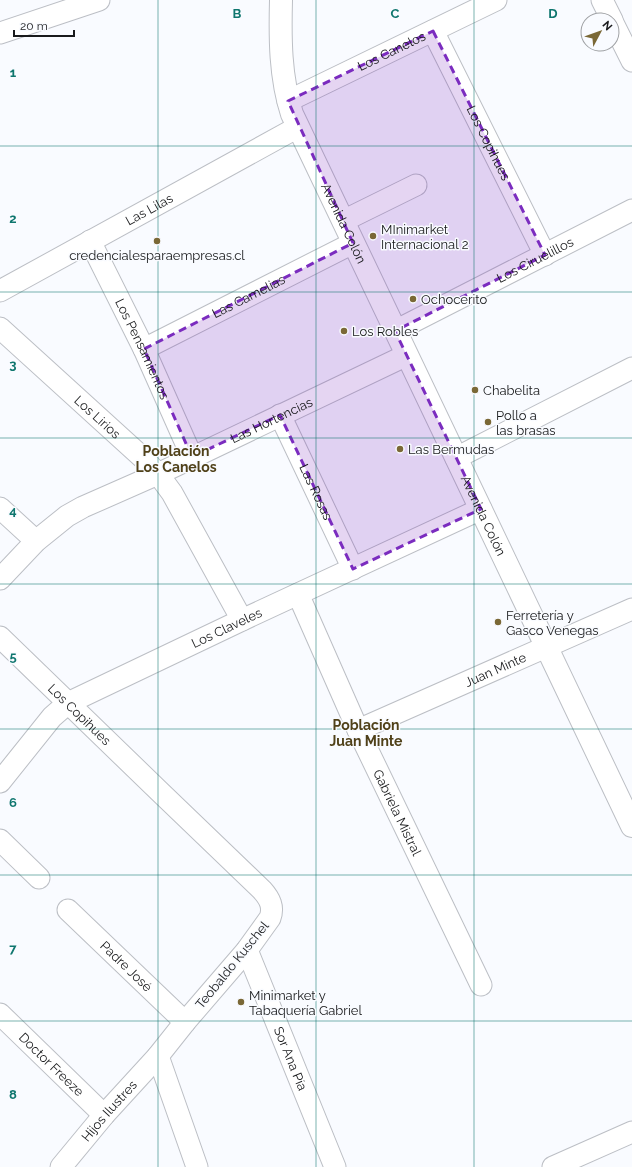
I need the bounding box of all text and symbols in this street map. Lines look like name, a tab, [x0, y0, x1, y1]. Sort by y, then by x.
text: B	[233, 6, 242, 21]
text: C	[391, 6, 400, 21]
text: D	[548, 6, 558, 21]
scale bar	[14, 12, 74, 38]
north arrow	[580, 12, 620, 52]
text: N	[600, 18, 615, 33]
text: 20 m	[20, 19, 48, 33]
street label: Los Canelos	[355, 28, 428, 74]
text: 1	[10, 65, 17, 80]
street label: Los Copihues	[464, 103, 514, 183]
street label: Avenida Colón	[319, 181, 370, 266]
street label: Las Lilas	[123, 190, 175, 228]
text: 2	[9, 211, 17, 226]
place label: MInimarket Internacional 2	[381, 222, 469, 252]
marker: MInimarket Internacional 2	[368, 231, 378, 241]
street label: Los Ciruelillos	[494, 234, 576, 285]
marker: credencialesparaempresas.cl	[152, 236, 162, 246]
place label: credencialesparaempresas.cl	[69, 248, 245, 263]
street label: Las Camelias	[209, 271, 287, 321]
place label: Ochocerito	[421, 292, 488, 307]
marker: Ochocerito	[408, 294, 418, 304]
street label: Los Pensamientos	[112, 296, 173, 401]
place label: Los Robles	[352, 324, 418, 339]
marker: Los Robles	[339, 326, 349, 336]
text: 3	[9, 357, 17, 372]
place label: Chabelita	[483, 383, 540, 398]
marker: Chabelita	[470, 385, 480, 395]
street label: Los Lirios	[72, 392, 124, 441]
street label: Las Hortencias	[228, 394, 315, 446]
place label: Pollo a las brasas	[496, 408, 556, 438]
marker: Pollo a las brasas	[483, 417, 493, 427]
place label: Las Bermudas	[408, 442, 494, 457]
district label: Población Los Canelos	[135, 443, 217, 475]
marker: Las Bermudas	[395, 444, 405, 454]
street label: Las Rosas	[297, 461, 336, 522]
street label: Avenida Colón	[458, 473, 509, 558]
text: 4	[9, 503, 17, 518]
street label: Los Claveles	[189, 604, 264, 651]
place label: Ferretería y Gasco Venegas	[506, 608, 599, 638]
marker: Ferretería y Gasco Venegas	[493, 617, 503, 627]
text: 5	[9, 649, 17, 664]
street label: Juan Minte	[462, 649, 529, 690]
street label: Los Copihues	[45, 680, 114, 748]
district label: Población Juan Minte	[329, 717, 403, 749]
street label: Gabriela Mistral	[371, 767, 425, 858]
text: 6	[9, 795, 17, 810]
street label: Teobaldo Kuschel	[192, 918, 272, 1012]
street label: Padre José	[97, 938, 156, 994]
text: 7	[9, 941, 17, 956]
place label: Minimarket y Tabaquería Gabriel	[249, 988, 362, 1018]
marker: Minimarket y Tabaquería Gabriel	[236, 997, 246, 1007]
street label: Sor Ana Pía	[271, 1024, 311, 1093]
street label: Doctor Freeze	[16, 1029, 87, 1099]
street label: Hijos Ilustres	[78, 1077, 140, 1144]
text: 8	[9, 1087, 17, 1102]

